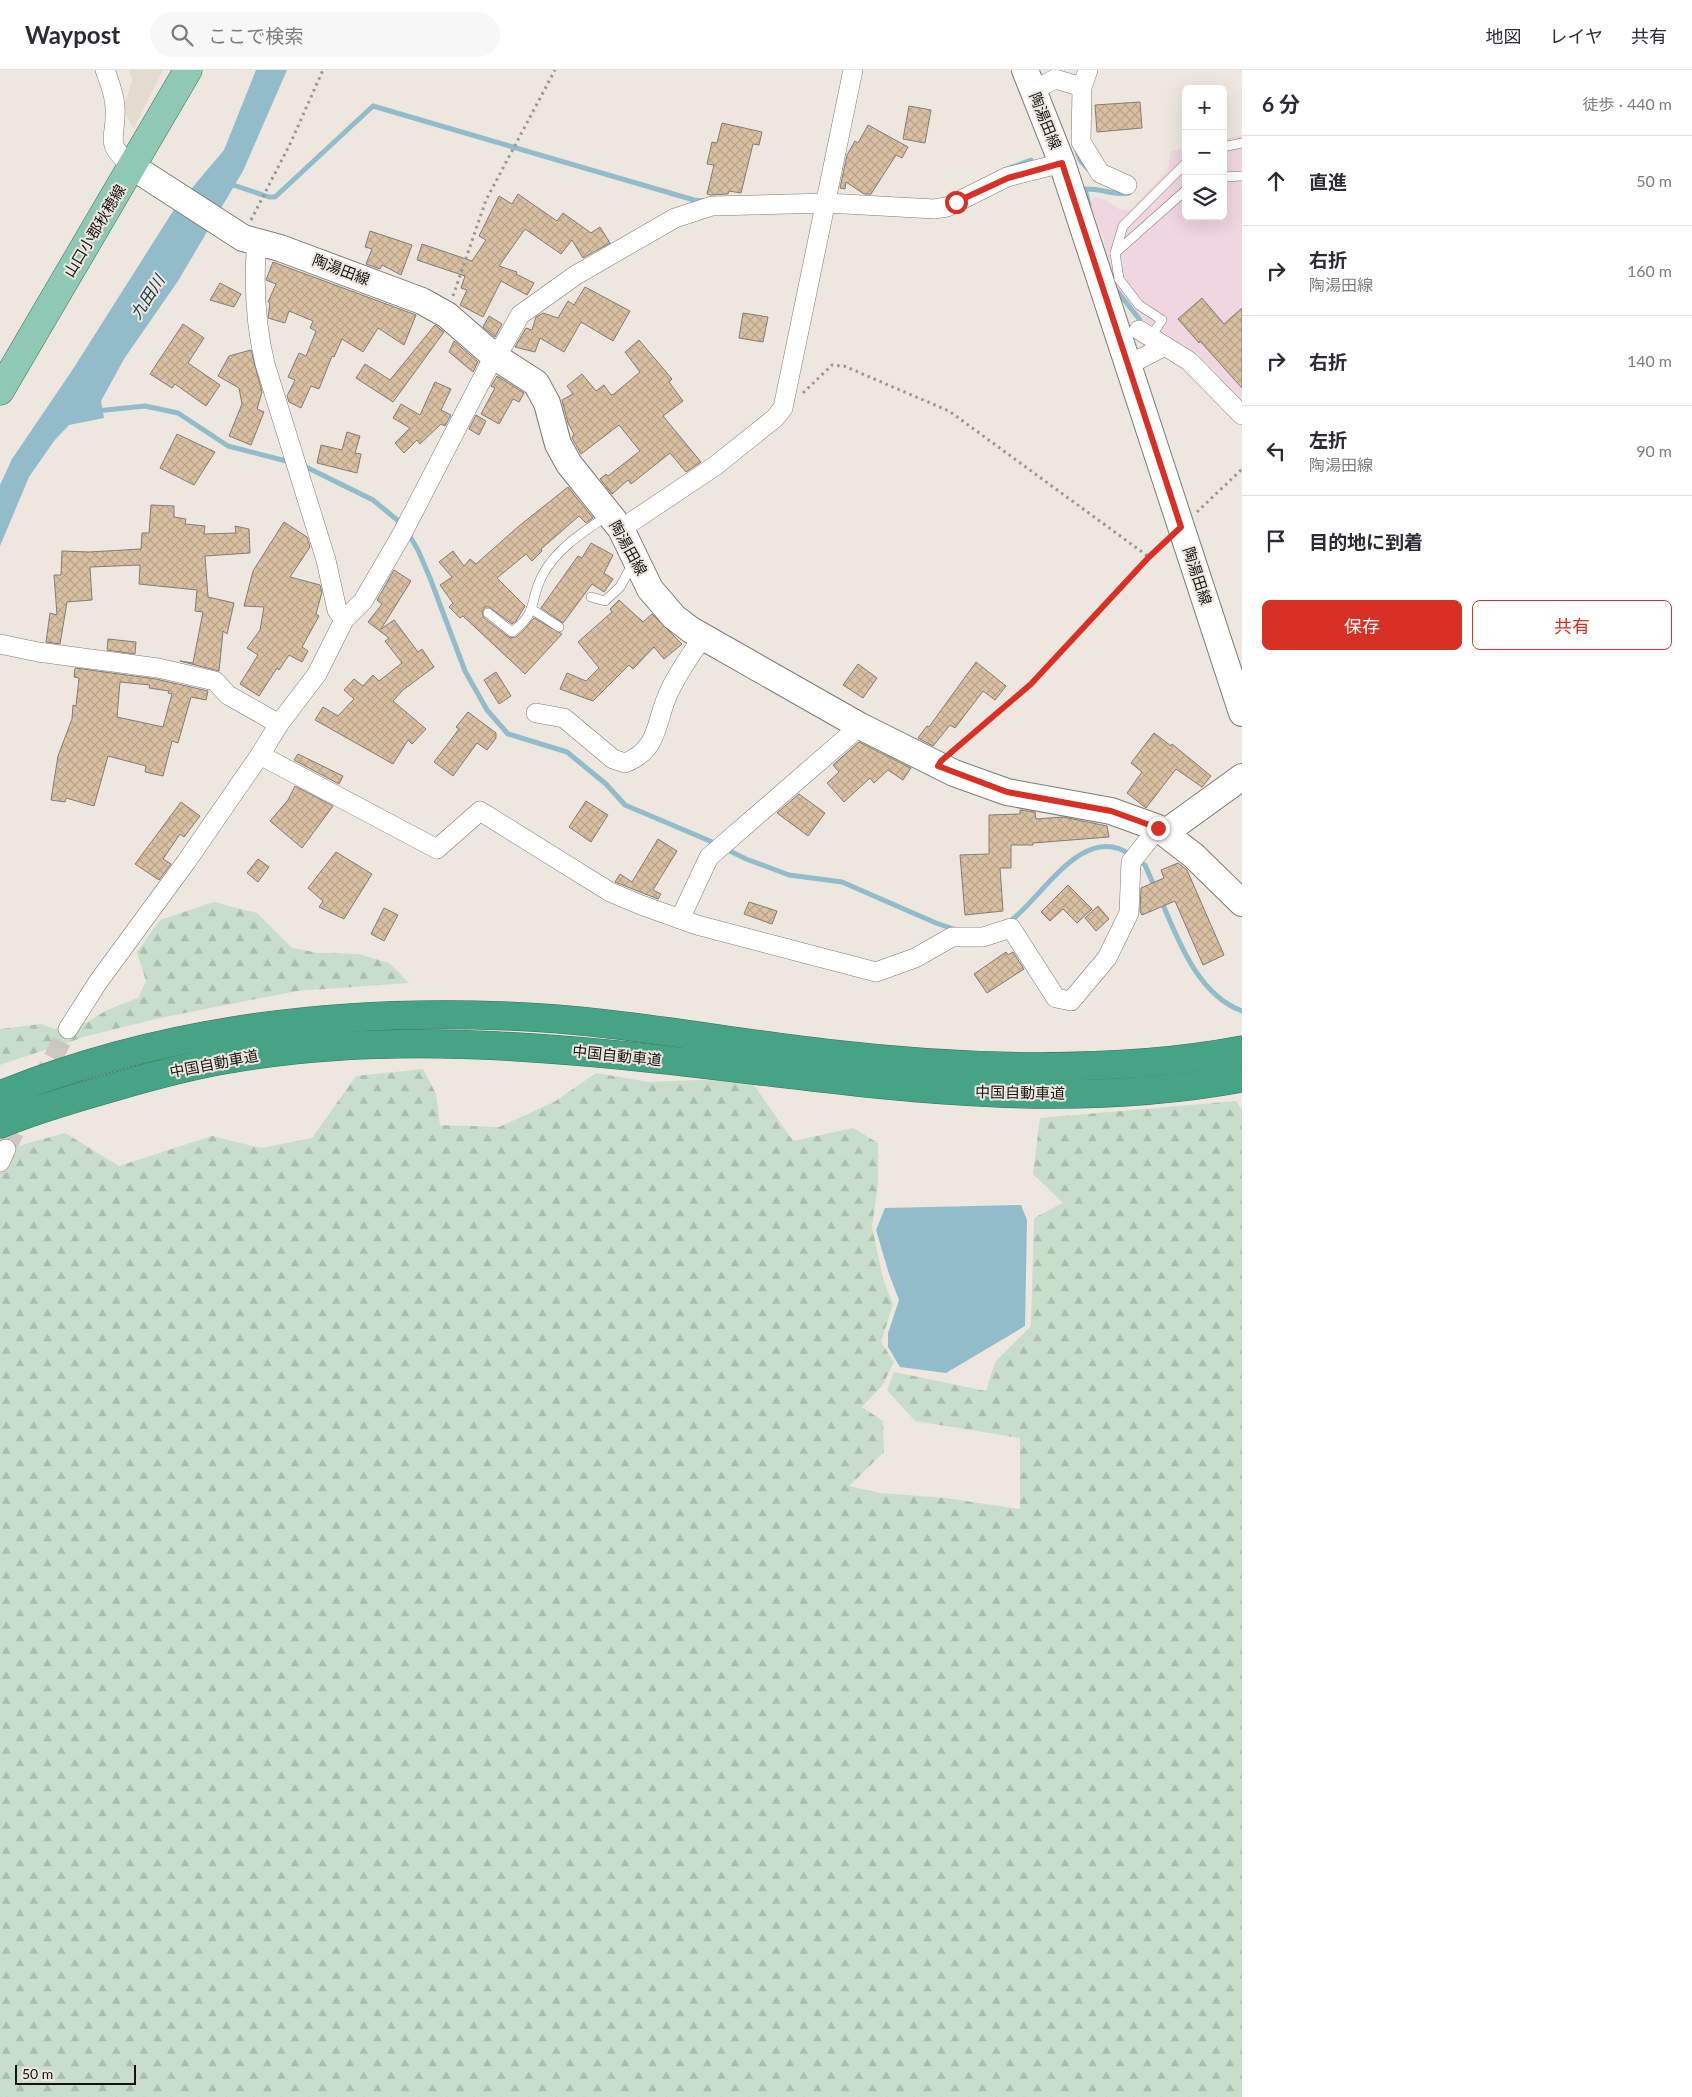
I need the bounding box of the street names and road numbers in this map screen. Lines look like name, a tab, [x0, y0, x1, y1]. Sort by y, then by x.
street label: 陶湯田線	[1026, 89, 1066, 152]
street label: 山口小郡秋穂線	[59, 181, 129, 280]
street label: 陶湯田線	[310, 250, 373, 288]
street label: 陶湯田線	[606, 517, 651, 578]
street label: 陶湯田線	[1180, 544, 1216, 607]
street label: 中国自動車道	[571, 1041, 663, 1069]
street label: 中国自動車道	[168, 1046, 260, 1080]
street label: 中国自動車道	[975, 1082, 1065, 1102]

